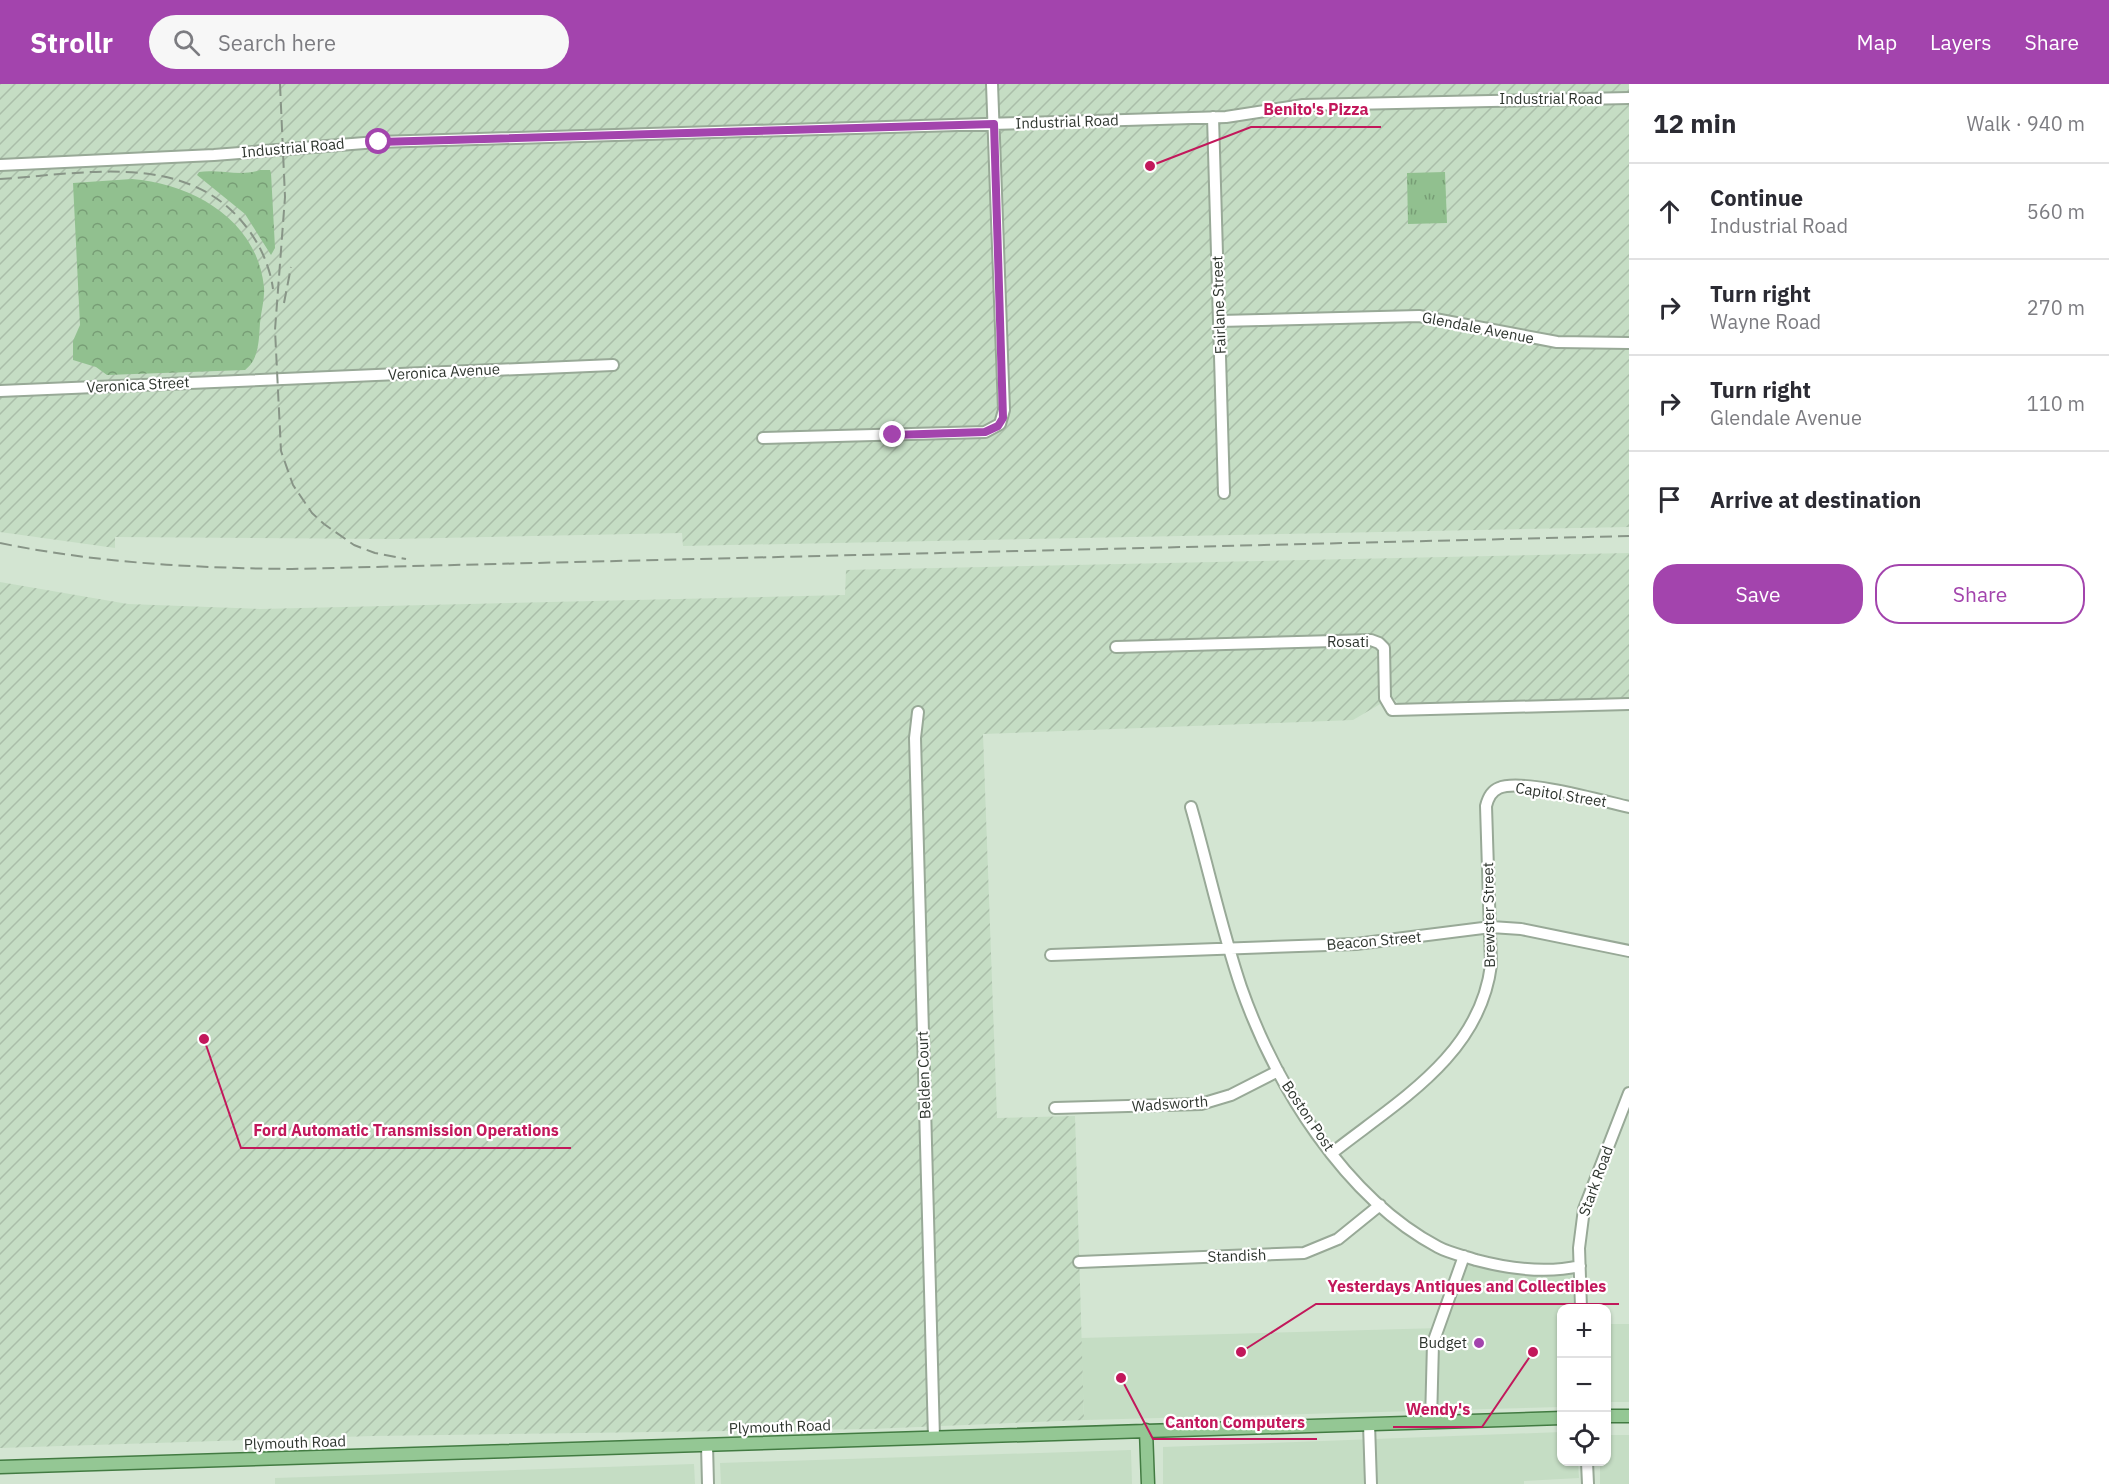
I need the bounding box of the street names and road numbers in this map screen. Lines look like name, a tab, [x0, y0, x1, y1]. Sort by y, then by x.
street label: Industrial Road	[1499, 89, 1603, 108]
street label: Industrial Road	[1015, 110, 1119, 133]
street label: Industrial Road	[241, 134, 345, 161]
street label: Fairlane Street	[1207, 255, 1230, 355]
street label: Glendale Avenue	[1420, 307, 1536, 348]
street label: Veronica Avenue	[387, 359, 500, 384]
street label: Veronica Street	[86, 372, 190, 397]
street label: Rosati	[1327, 632, 1369, 651]
street label: Capitol Street	[1514, 778, 1608, 811]
street label: Brewster Street	[1478, 862, 1499, 968]
street label: Beacon Street	[1326, 927, 1422, 954]
street label: Belden Court	[912, 1031, 935, 1119]
street label: Boston Post	[1278, 1077, 1339, 1154]
street label: Wadsworth	[1131, 1091, 1209, 1116]
street label: Stark Road	[1574, 1143, 1617, 1219]
street label: Standish	[1207, 1245, 1267, 1266]
street label: Plymouth Road	[729, 1415, 831, 1438]
street label: Plymouth Road	[244, 1431, 346, 1454]

